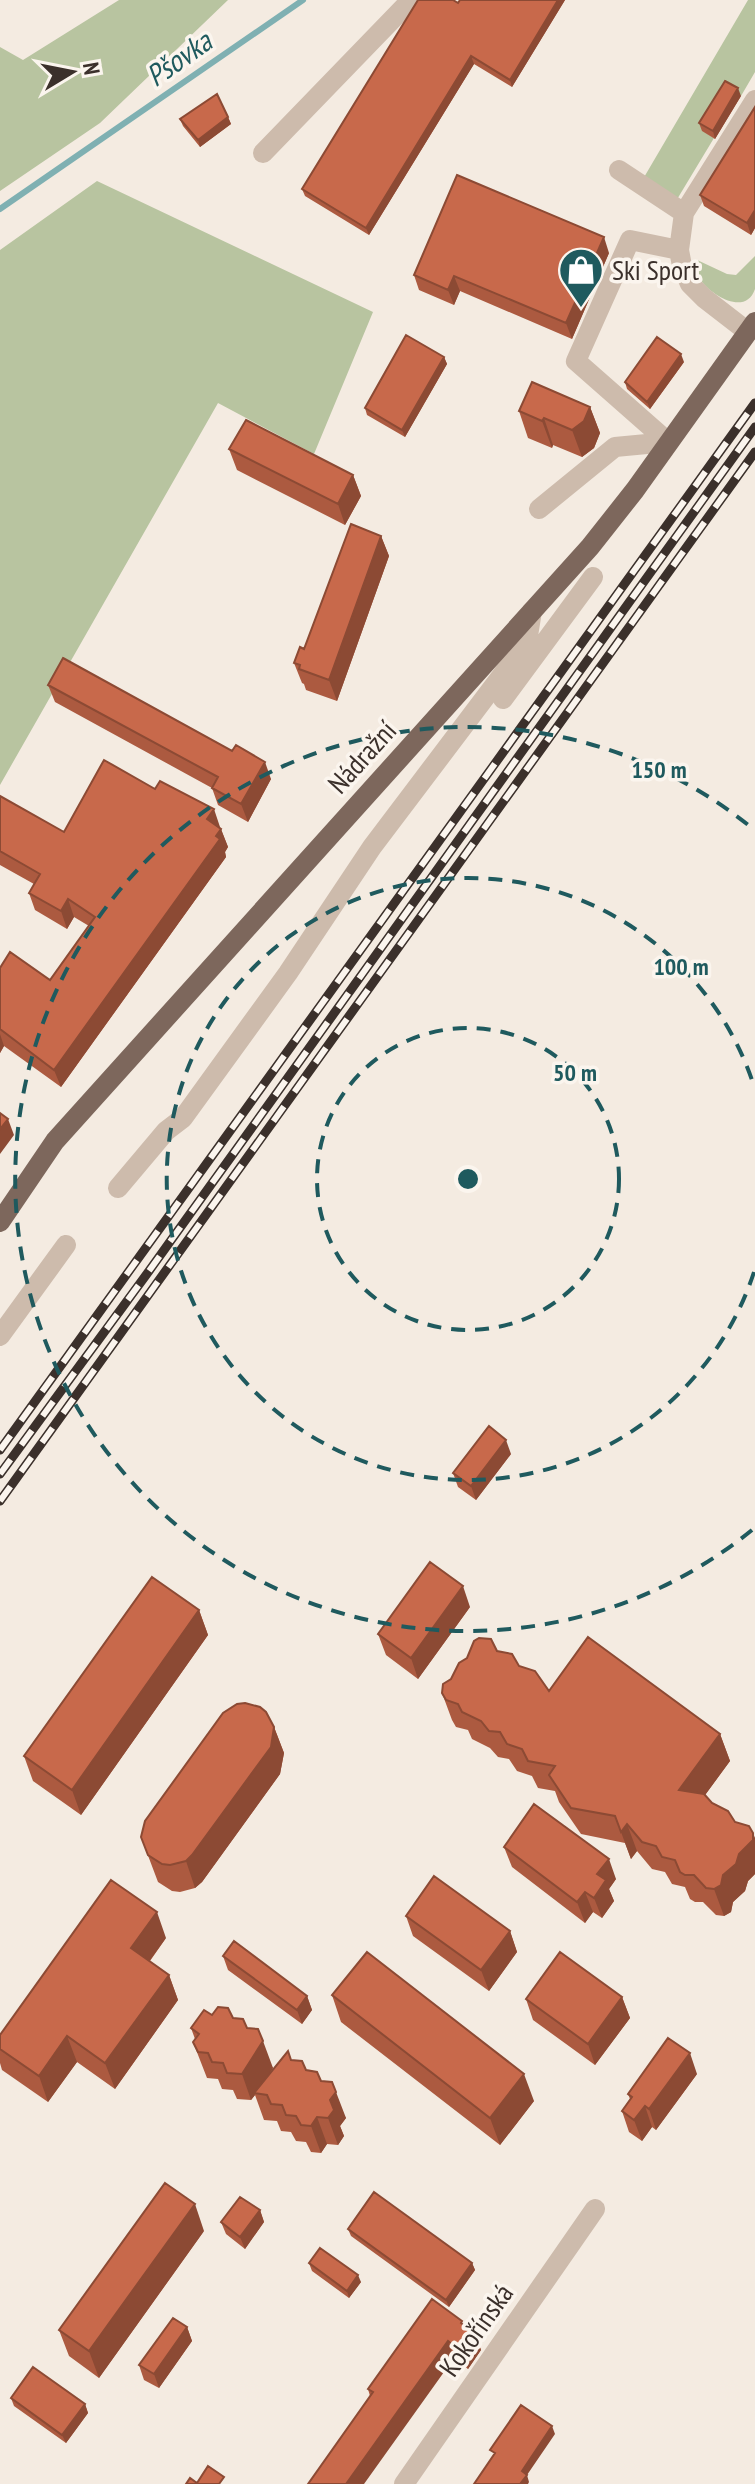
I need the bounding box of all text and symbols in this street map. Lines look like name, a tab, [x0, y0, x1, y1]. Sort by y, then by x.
water label: Pšovka	[138, 20, 220, 94]
north arrow	[32, 32, 112, 112]
text: N	[77, 60, 107, 77]
shop icon: Ski Sport	[557, 246, 605, 309]
place label: Ski Sport	[612, 251, 699, 288]
street label: Nádražní	[319, 712, 404, 801]
text: 150 m	[631, 754, 687, 785]
text: 100 m	[653, 951, 709, 982]
text: 50 m	[553, 1057, 597, 1088]
centre of rings	[454, 1165, 482, 1193]
street label: Kokořínská	[430, 2276, 521, 2383]

